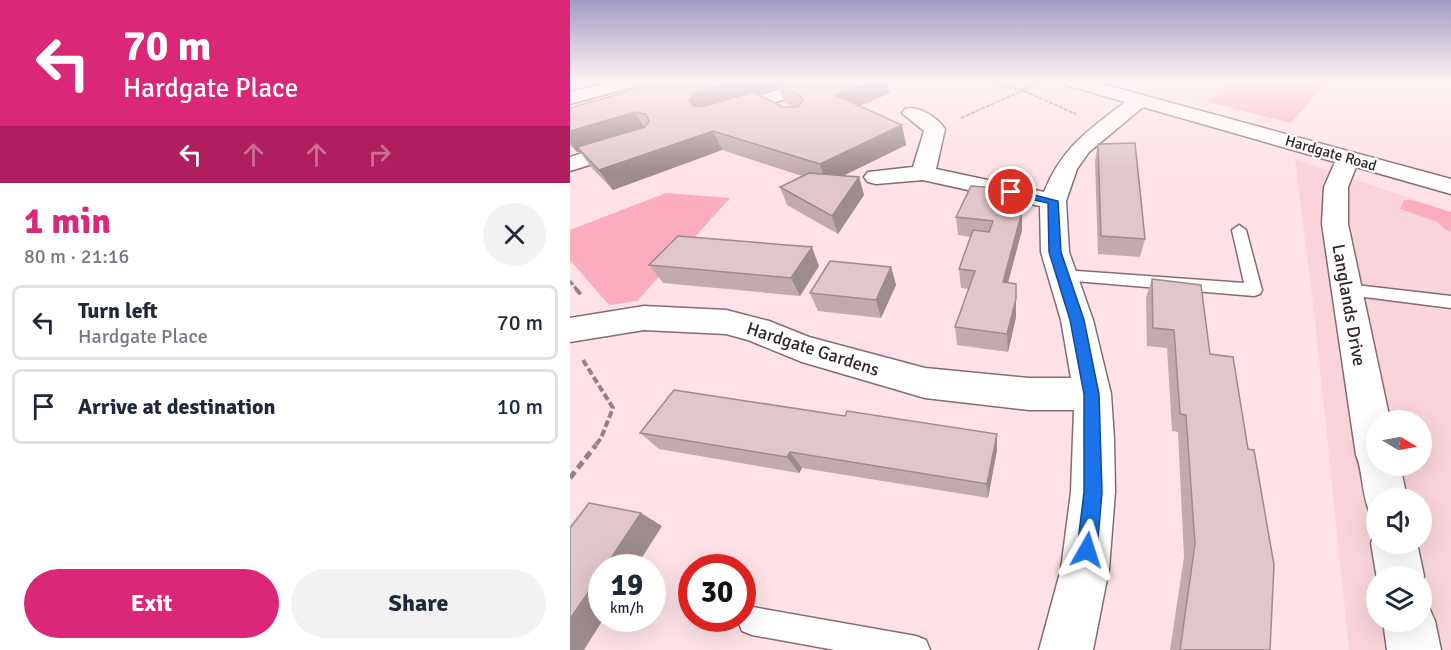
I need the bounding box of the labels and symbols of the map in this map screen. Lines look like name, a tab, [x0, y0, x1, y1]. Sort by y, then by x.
street label: Hardgate Road	[1283, 131, 1379, 175]
pin	[985, 166, 1036, 217]
street label: Langlands Drive	[1327, 242, 1371, 368]
street label: Hardgate Gardens	[744, 317, 882, 381]
north arrow	[1366, 410, 1432, 476]
position arrow	[1055, 518, 1119, 582]
speed limit sign: 30	[678, 554, 756, 632]

